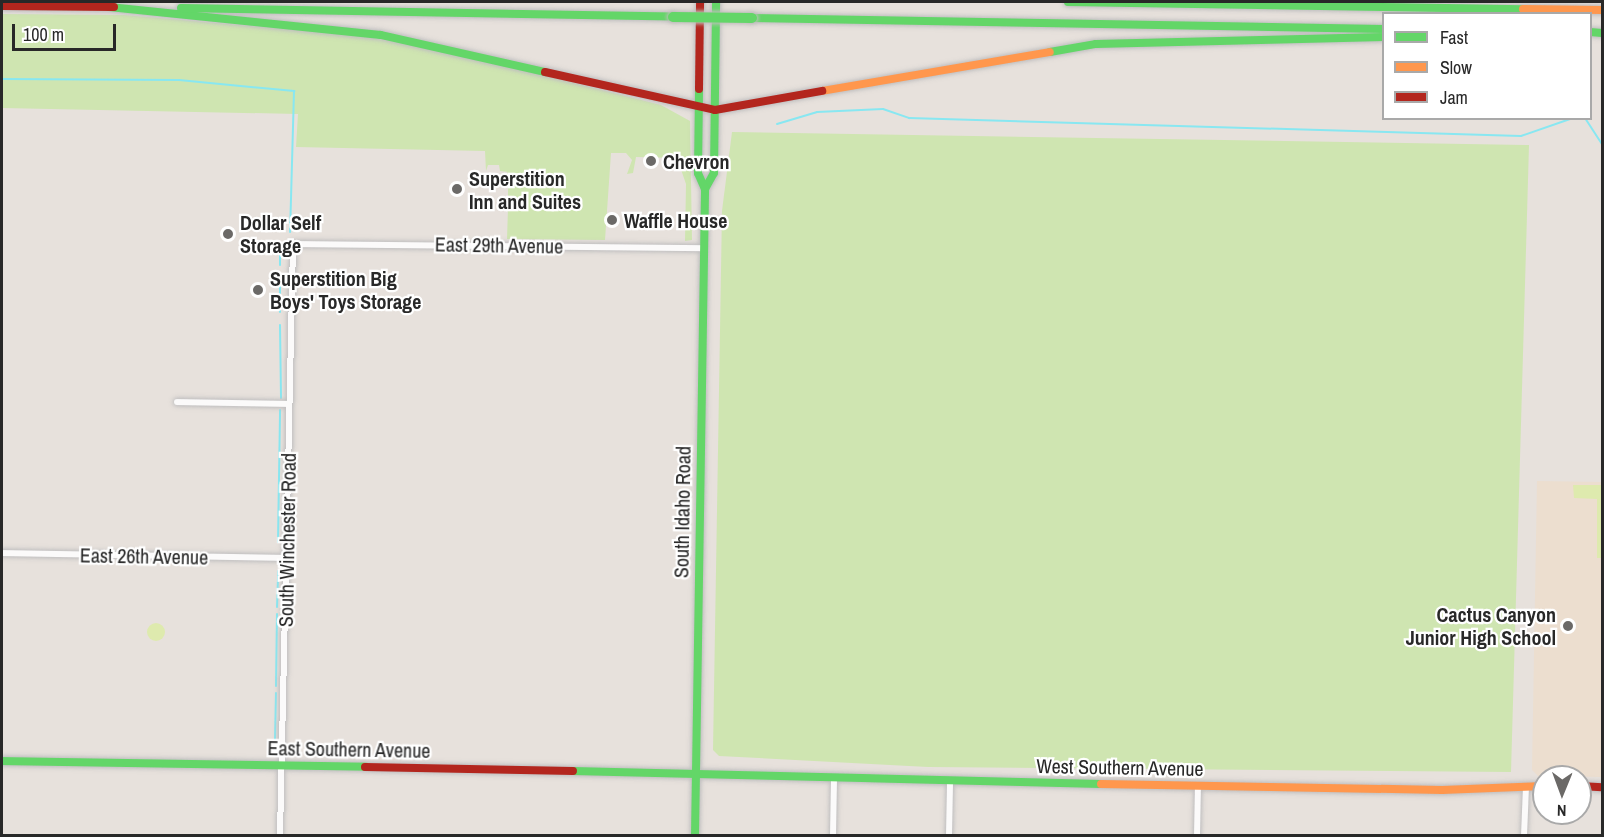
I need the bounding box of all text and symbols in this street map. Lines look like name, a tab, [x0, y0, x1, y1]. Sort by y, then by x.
scale bar	[15, 12, 118, 50]
legend	[1382, 12, 1592, 120]
text: 100 m	[23, 22, 64, 47]
text: Fast	[1440, 25, 1468, 50]
text: Slow	[1440, 55, 1472, 80]
text: Jam	[1440, 85, 1468, 110]
place label: Chevron	[663, 149, 730, 173]
marker: Chevron	[644, 154, 658, 168]
place label: Superstition Inn and Suites	[469, 166, 581, 213]
marker: Superstition Inn and Suites	[450, 182, 464, 196]
place label: Waffle House	[624, 208, 727, 232]
place label: Dollar Self Storage	[240, 210, 321, 257]
marker: Waffle House	[605, 213, 619, 227]
marker: Dollar Self Storage	[221, 227, 235, 241]
street label: East 29th Avenue	[434, 232, 564, 258]
place label: Superstition Big Boys' Toys Storage	[270, 266, 421, 313]
marker: Superstition Big Boys' Toys Storage	[251, 283, 265, 297]
street label: South Idaho Road	[669, 446, 695, 578]
street label: South Winchester Road	[273, 453, 301, 627]
street label: East 26th Avenue	[79, 543, 209, 569]
place label: Cactus Canyon Junior High School	[1406, 602, 1556, 649]
marker: Cactus Canyon Junior High School	[1561, 619, 1575, 633]
street label: East Southern Avenue	[267, 736, 431, 762]
street label: West Southern Avenue	[1036, 754, 1204, 780]
north arrow	[1532, 765, 1592, 825]
text: N	[1557, 800, 1567, 822]

